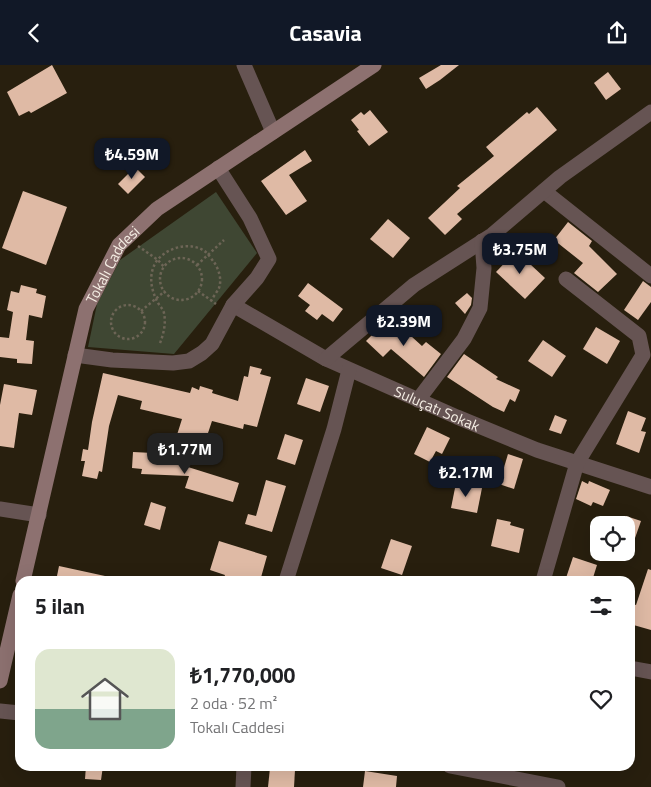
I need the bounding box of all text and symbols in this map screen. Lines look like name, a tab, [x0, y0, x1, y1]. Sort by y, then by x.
text: Casavia	[289, 16, 362, 50]
icon: back	[20, 19, 48, 47]
icon: share	[603, 19, 631, 47]
pin: ₺4.59M	[91, 137, 173, 180]
text: ₺4.59M	[105, 142, 159, 166]
street label: Tokalı Caddesi	[79, 220, 144, 308]
pin: ₺3.75M	[479, 233, 561, 275]
text: ₺3.75M	[493, 237, 547, 261]
pin: ₺2.39M	[363, 305, 445, 347]
text: ₺2.39M	[377, 309, 431, 333]
street label: Suluçatı Sokak	[391, 379, 483, 437]
pin: ₺1.77M	[144, 433, 226, 475]
text: ₺1.77M	[158, 437, 212, 461]
pin: ₺2.17M	[425, 455, 507, 498]
text: ₺2.17M	[439, 460, 493, 484]
map controls	[590, 516, 635, 561]
button: locate	[590, 516, 635, 561]
text: 5 ilan	[35, 590, 85, 622]
icon: filters	[587, 592, 615, 620]
text: ₺1,770,000	[190, 659, 295, 691]
icon: home	[75, 669, 135, 729]
icon: heart	[587, 685, 615, 713]
text: 2 oda · 52 m²	[190, 691, 277, 715]
text: Tokalı Caddesi	[190, 715, 284, 739]

